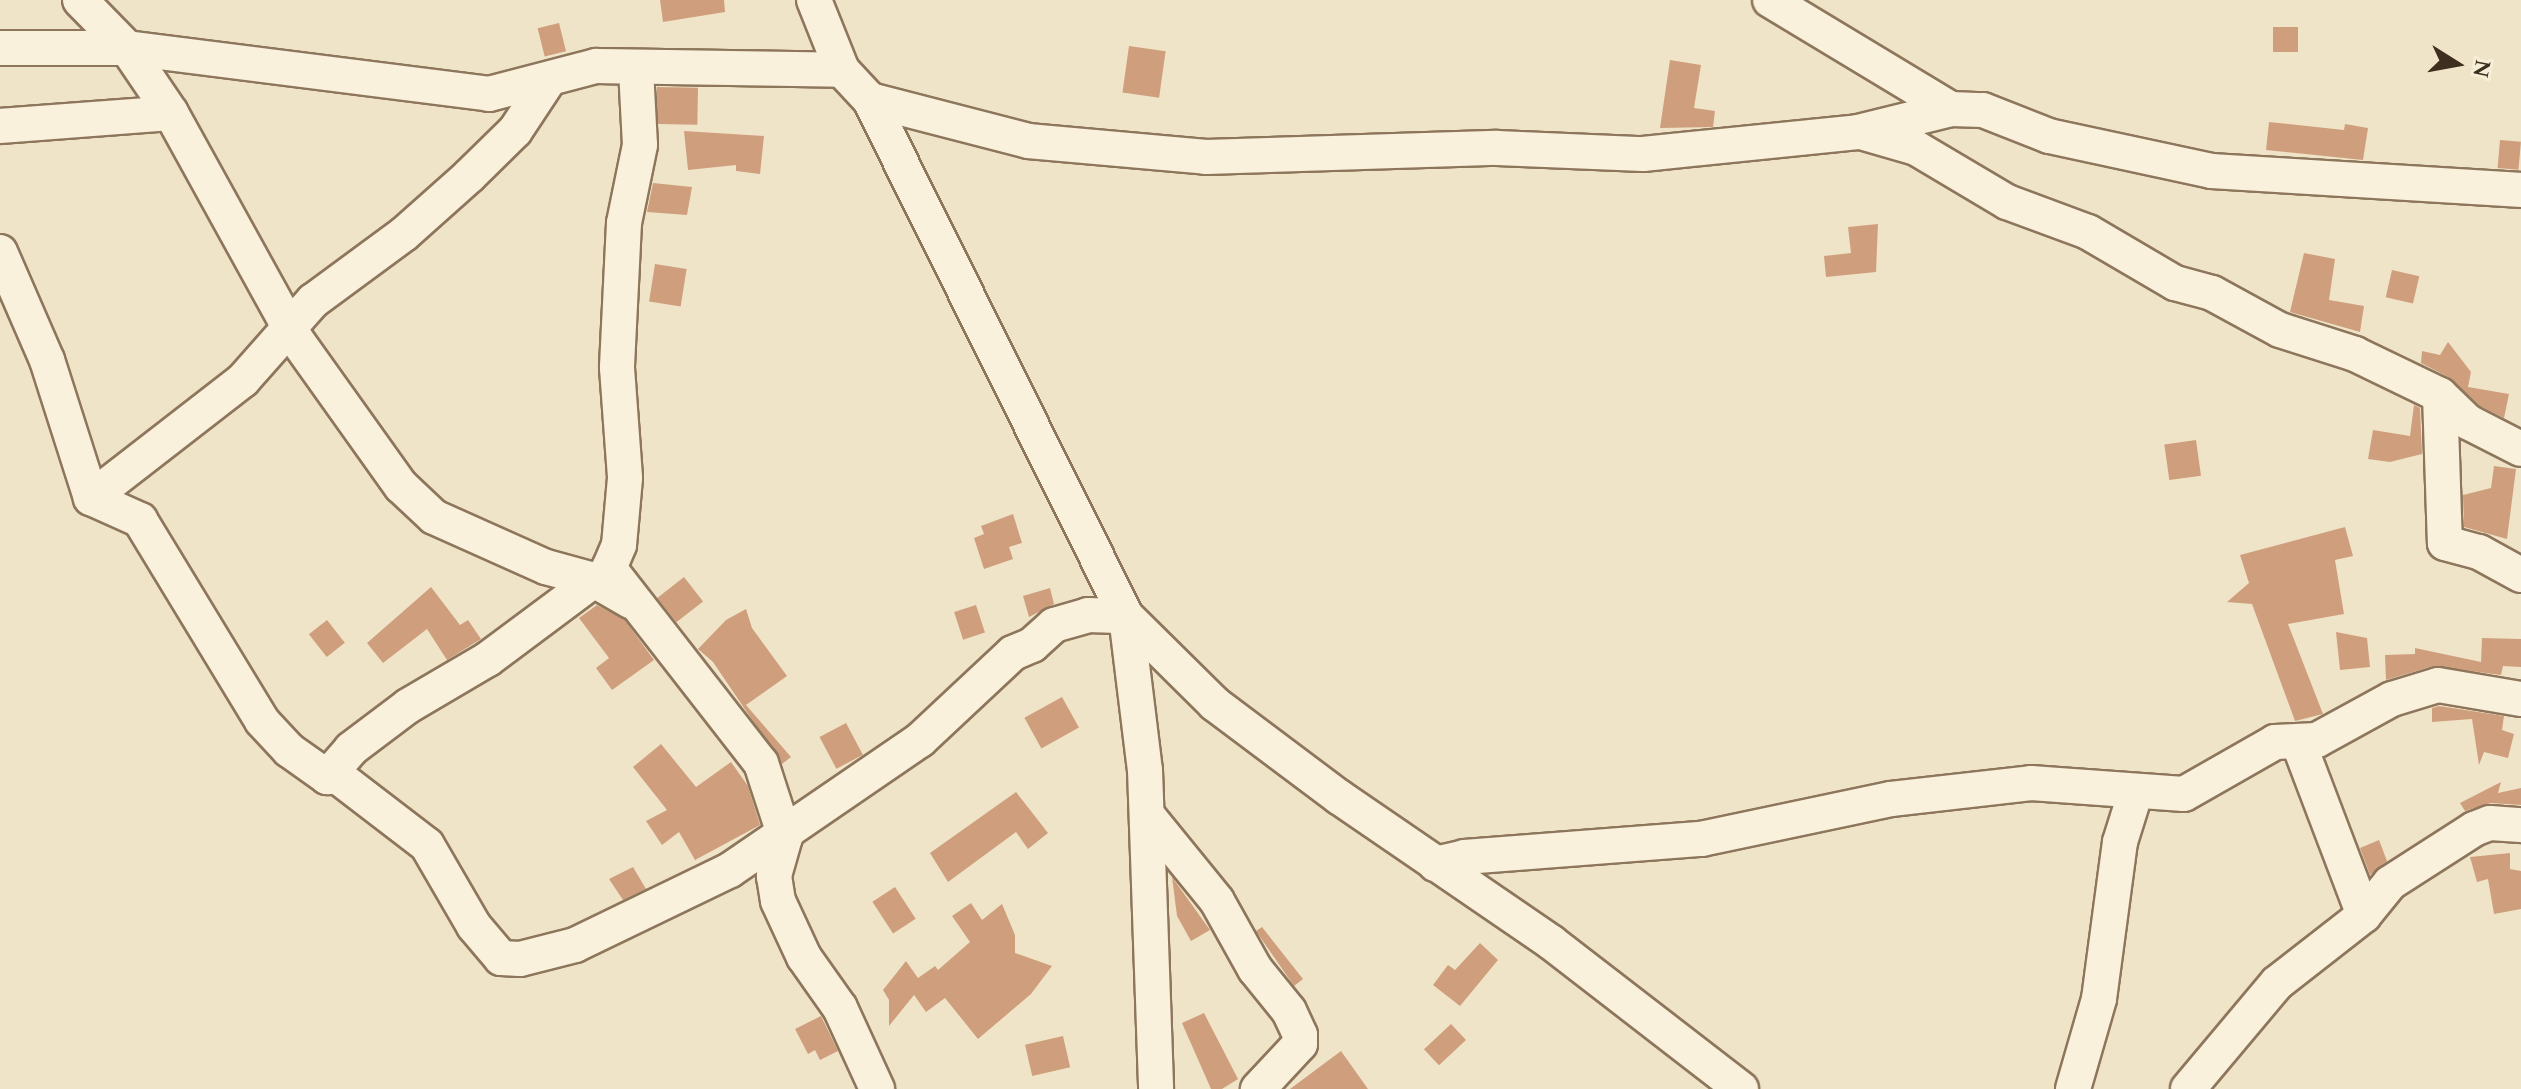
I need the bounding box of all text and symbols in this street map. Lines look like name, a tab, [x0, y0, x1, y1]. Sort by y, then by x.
north arrow	[2417, 24, 2497, 104]
text: N	[2463, 57, 2499, 81]

